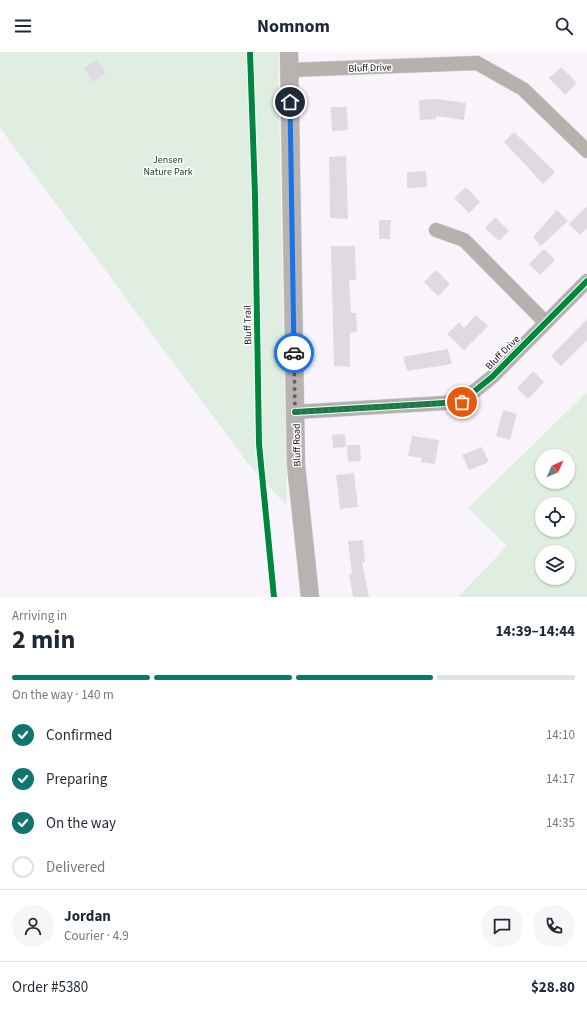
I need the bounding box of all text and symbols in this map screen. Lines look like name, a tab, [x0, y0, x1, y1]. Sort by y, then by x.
text: Nomnom	[257, 14, 330, 39]
icon: menu	[12, 15, 34, 37]
icon: search	[553, 15, 575, 37]
street label: Bluff Drive	[348, 60, 392, 76]
pin	[273, 85, 307, 119]
icon: home	[279, 91, 301, 113]
park label: Jensen Nature Park	[143, 153, 193, 179]
street label: Bluff Trail	[241, 305, 255, 345]
street label: Bluff Drive	[482, 332, 523, 373]
courier	[274, 333, 314, 373]
icon: car	[283, 342, 305, 364]
pin	[445, 385, 479, 419]
icon: bag	[451, 391, 473, 413]
street label: Bluff Road	[290, 423, 304, 467]
north arrow	[535, 449, 575, 489]
map controls	[535, 449, 575, 585]
button: locate	[535, 497, 575, 537]
button: layers	[535, 545, 575, 585]
text: Arriving in	[12, 607, 67, 625]
text: 2 min	[12, 621, 75, 658]
text: 14:39–14:44	[495, 621, 575, 642]
text: On the way · 140 m	[12, 686, 114, 704]
icon: check	[12, 724, 34, 746]
text: Confirmed	[46, 725, 112, 746]
text: 14:10	[546, 726, 575, 744]
icon: check	[12, 768, 34, 790]
text: Preparing	[46, 769, 107, 790]
text: 14:17	[546, 770, 575, 788]
icon: check	[12, 812, 34, 834]
text: On the way	[46, 813, 116, 834]
text: 14:35	[546, 814, 575, 832]
text: Delivered	[46, 857, 105, 878]
button: person	[12, 905, 54, 947]
button: chat	[481, 905, 523, 947]
button: phone	[533, 905, 575, 947]
text: Jordan	[64, 906, 111, 927]
text: Courier · 4.9	[64, 927, 129, 945]
text: Order #5380	[12, 977, 88, 998]
text: $28.80	[531, 977, 575, 998]

